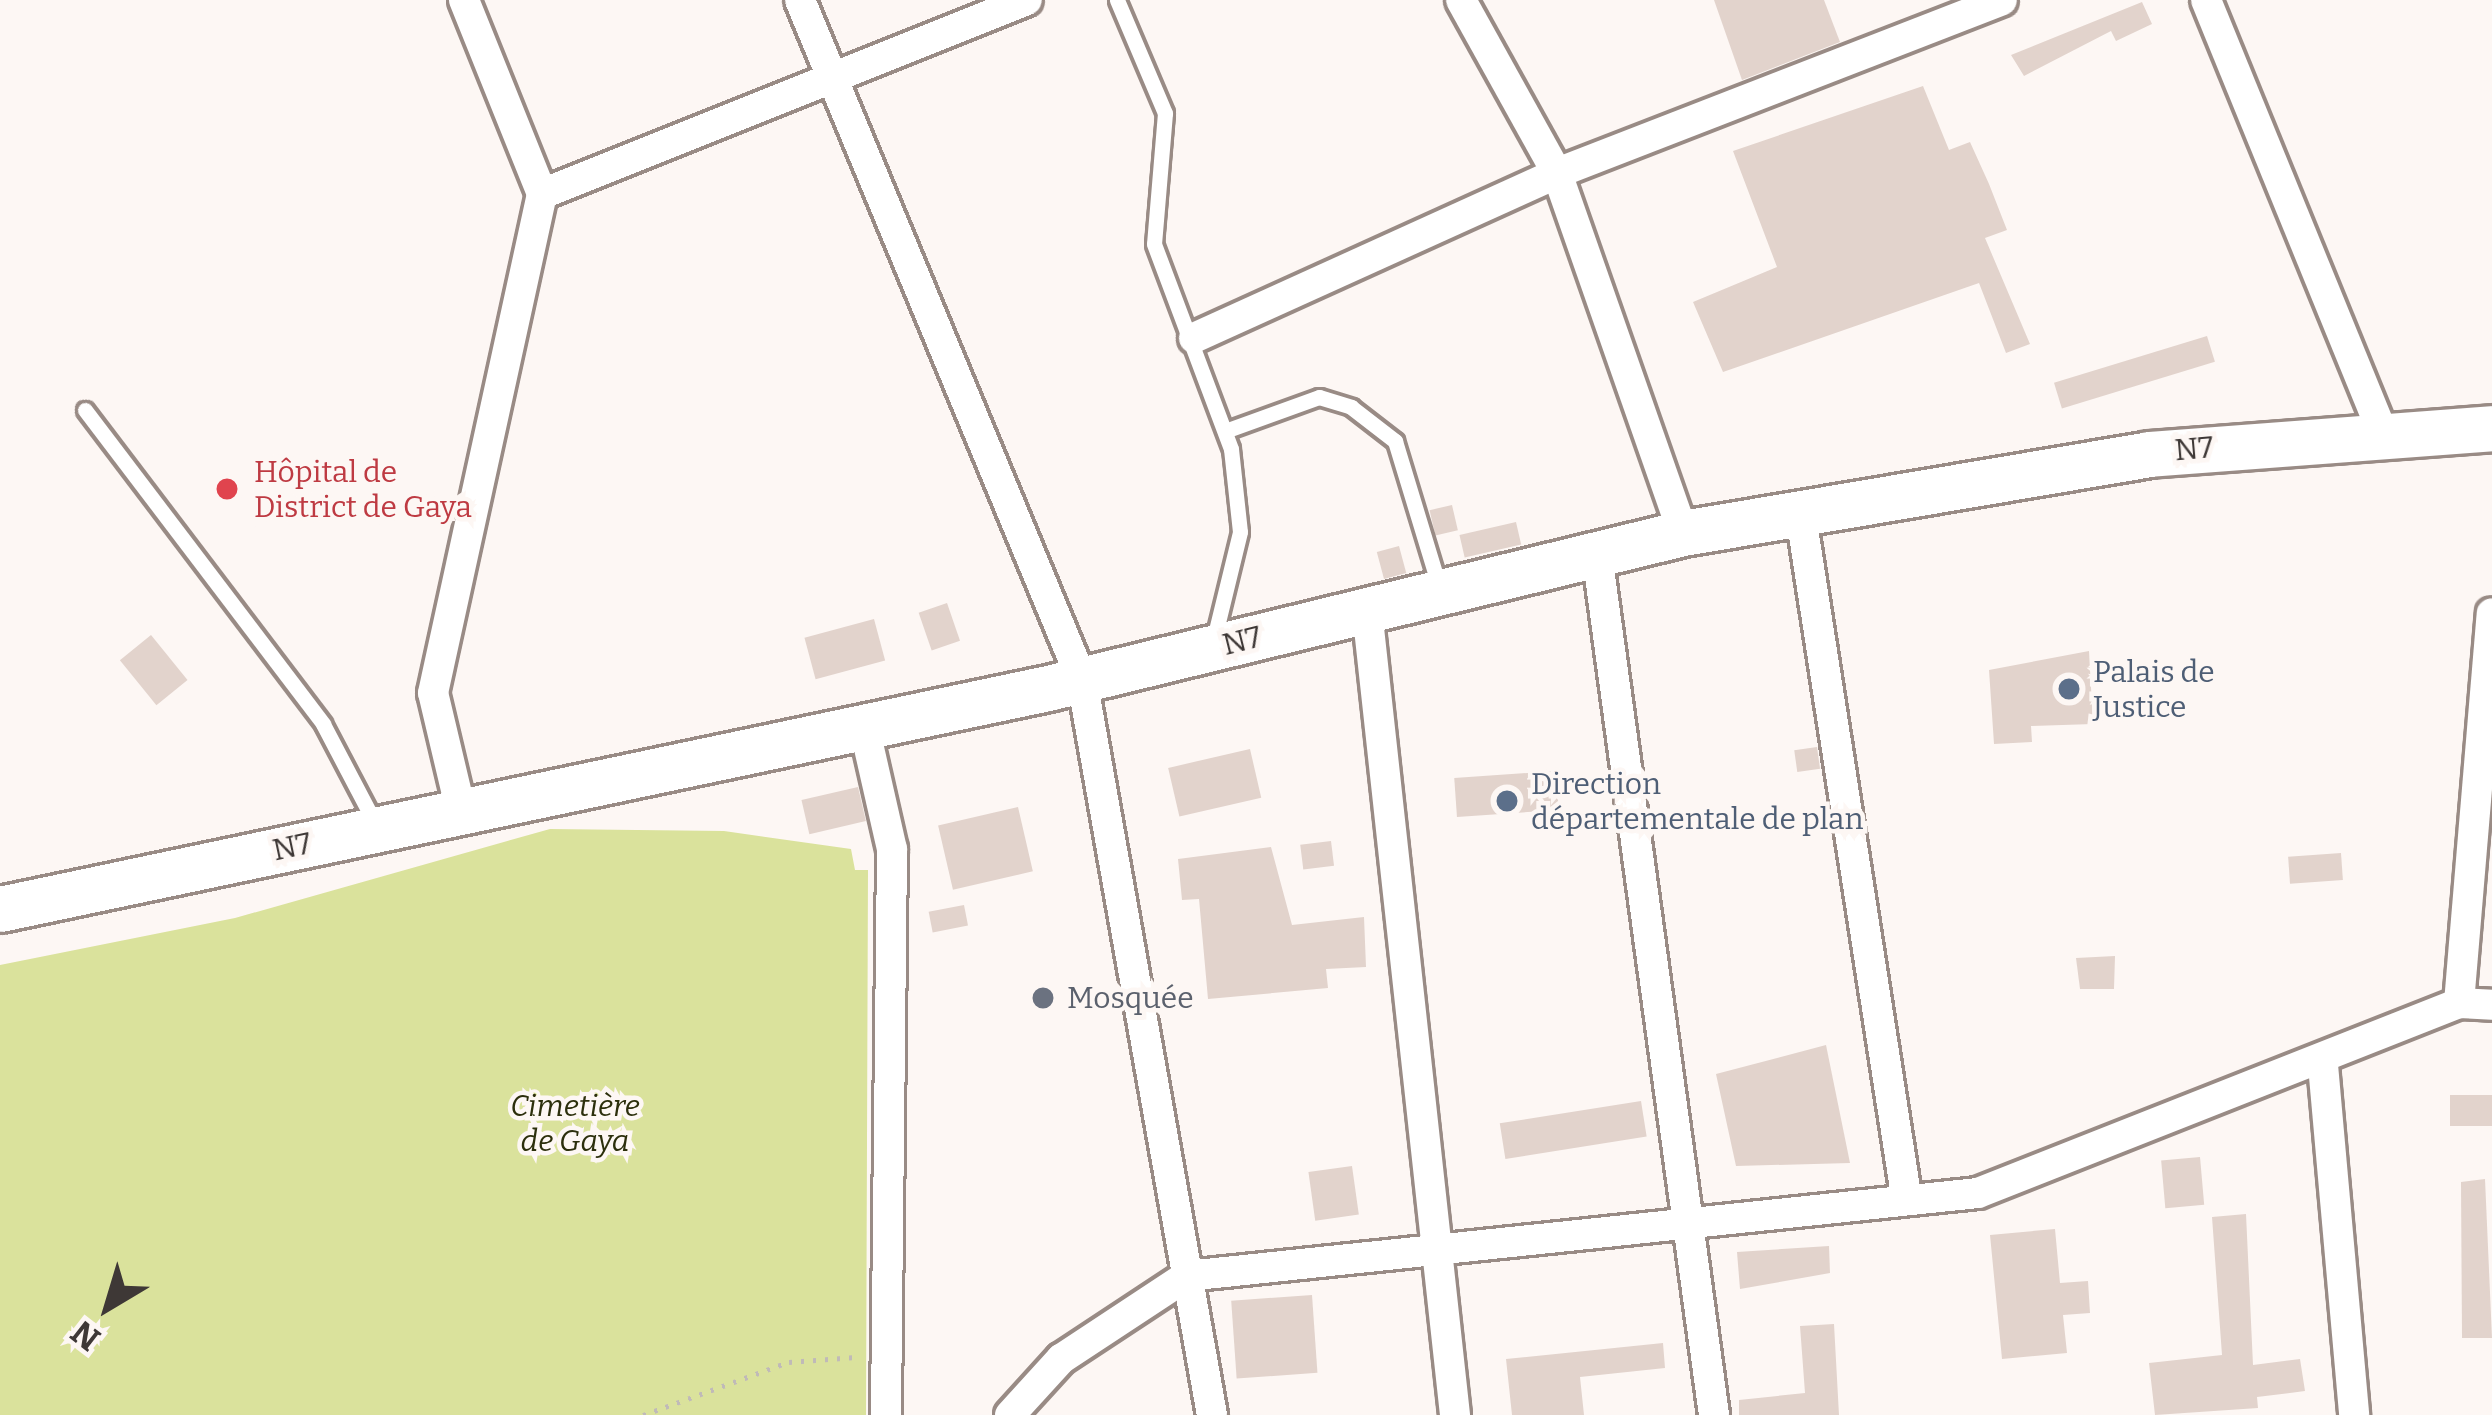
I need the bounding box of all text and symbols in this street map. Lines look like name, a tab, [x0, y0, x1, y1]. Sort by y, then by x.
street label: N7	[2173, 429, 2215, 469]
place label: Hôpital de District de Gaya	[254, 454, 472, 524]
marker: Hôpital de District de Gaya	[211, 473, 243, 505]
street label: N7	[1219, 619, 1265, 663]
place label: Palais de Justice	[2093, 654, 2215, 724]
marker: Palais de Justice	[2056, 676, 2082, 702]
place label: Direction départementale de plan	[1531, 766, 1863, 836]
marker: Direction départementale de plan	[1494, 788, 1520, 814]
street label: N7	[269, 825, 315, 869]
place label: Mosquée	[1067, 980, 1194, 1016]
marker: Mosquée	[1030, 985, 1056, 1011]
park label: Cimetière de Gaya	[510, 1088, 640, 1158]
north arrow	[48, 1247, 168, 1367]
text: N	[63, 1312, 108, 1359]

